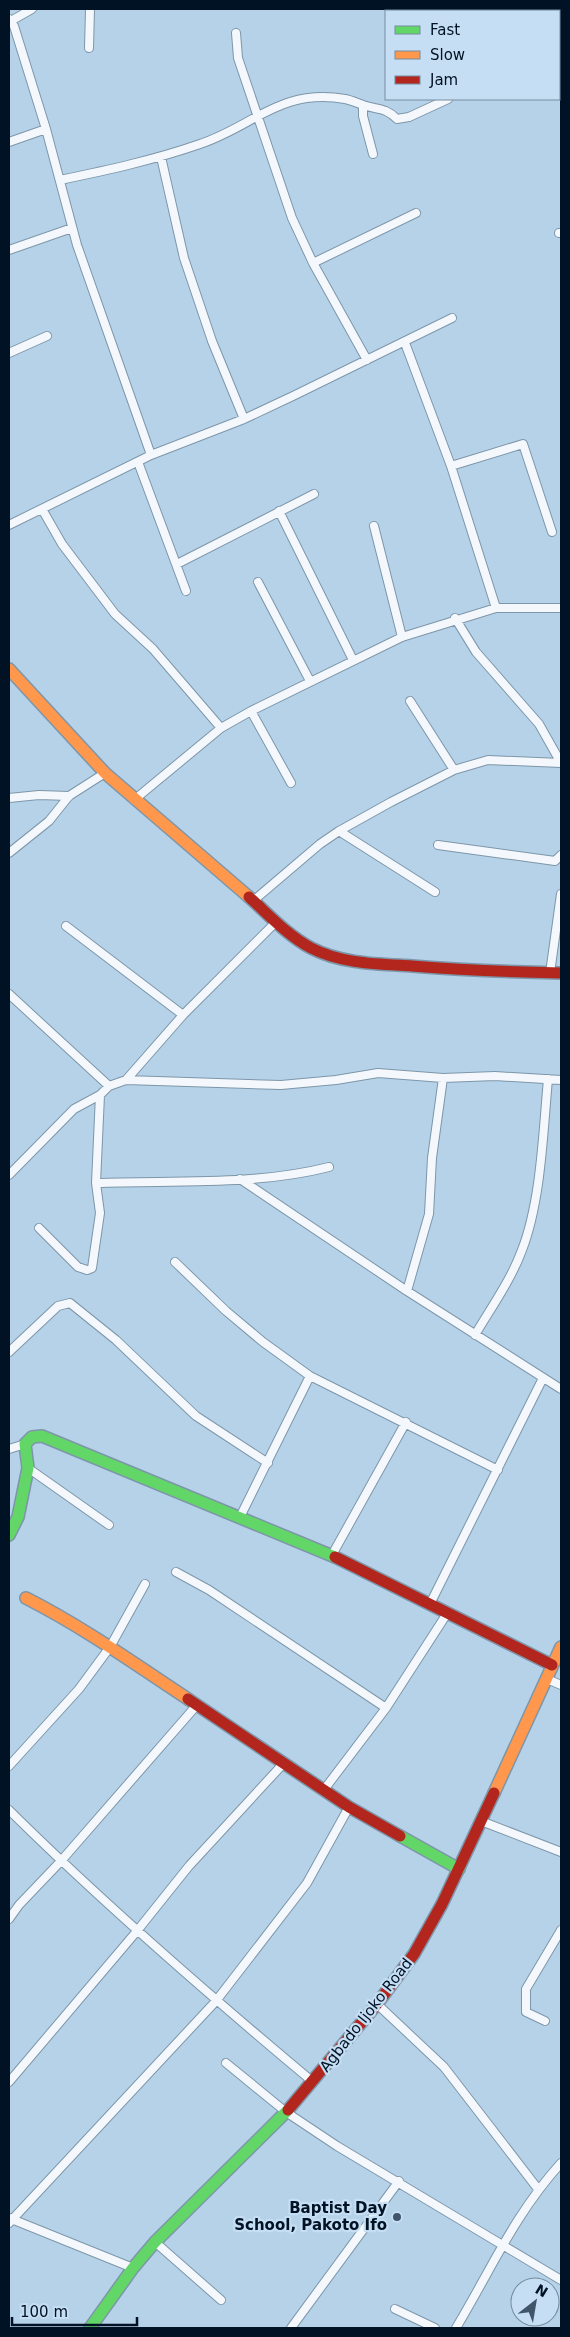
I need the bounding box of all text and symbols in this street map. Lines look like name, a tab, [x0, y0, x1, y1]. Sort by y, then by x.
legend	[385, 10, 560, 100]
text: Fast	[430, 21, 460, 39]
text: Slow	[430, 46, 465, 64]
text: Jam	[429, 71, 458, 89]
street label: Agbado Ijoko Road	[316, 1955, 416, 2075]
place label: Baptist Day School, Pakoto Ifo	[234, 2199, 387, 2234]
marker: Baptist Day School, Pakoto Ifo	[391, 2211, 403, 2223]
north arrow	[510, 2277, 560, 2327]
text: N	[533, 2281, 551, 2301]
scale bar	[12, 2294, 138, 2326]
text: 100 m	[20, 2303, 68, 2321]

